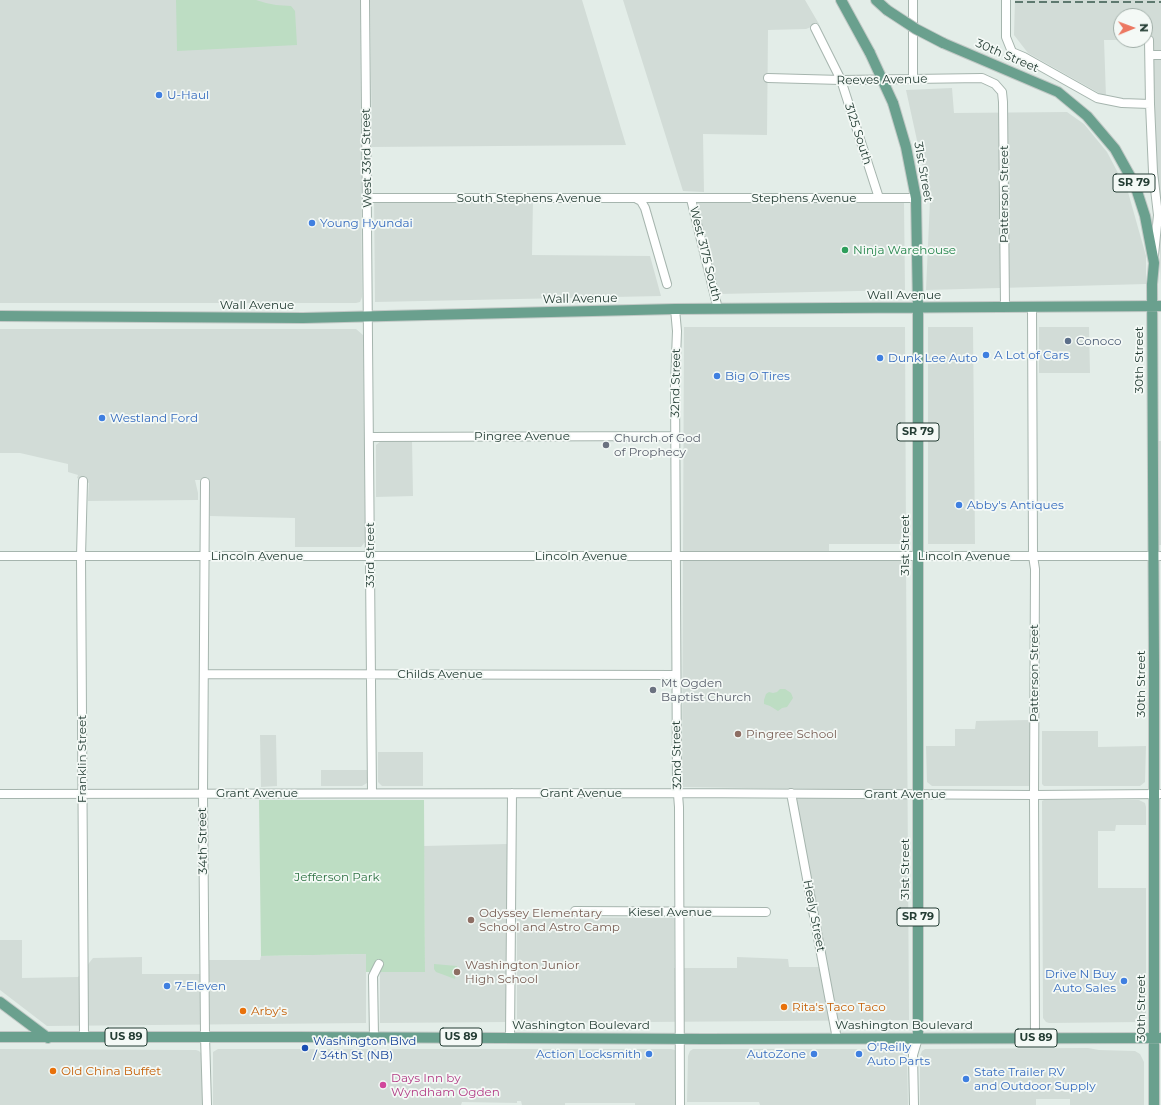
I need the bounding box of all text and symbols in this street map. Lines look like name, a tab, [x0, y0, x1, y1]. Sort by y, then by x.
north arrow	[1113, 8, 1153, 48]
text: N	[1137, 23, 1151, 32]
street label: 30th Street	[973, 36, 1041, 76]
street label: Reeves Avenue	[836, 72, 928, 88]
place label: U-Haul	[167, 88, 209, 102]
marker: U-Haul	[154, 90, 164, 100]
street label: 3125 South	[841, 101, 875, 167]
street label: West 33rd Street	[359, 108, 375, 208]
street label: 31st Street	[911, 141, 935, 203]
street label: Patterson Street	[997, 145, 1011, 243]
road number: SR 79	[1113, 174, 1155, 192]
street label: South Stephens Avenue	[457, 191, 601, 205]
street label: Stephens Avenue	[751, 191, 857, 205]
street label: West 3175 South	[686, 205, 724, 303]
place label: Young Hyundai	[320, 216, 413, 230]
marker: Young Hyundai	[307, 218, 317, 228]
place label: Ninja Warehouse	[853, 243, 956, 257]
marker: Ninja Warehouse	[840, 245, 850, 255]
street label: Wall Avenue	[867, 288, 941, 302]
street label: Wall Avenue	[543, 291, 617, 307]
street label: Wall Avenue	[220, 298, 294, 312]
street label: 30th Street	[1132, 326, 1146, 394]
place label: Conoco	[1076, 334, 1122, 348]
marker: Conoco	[1063, 336, 1073, 346]
street label: 32nd Street	[668, 348, 684, 418]
place label: A Lot of Cars	[994, 348, 1069, 362]
marker: A Lot of Cars	[981, 350, 991, 360]
place label: Dunk Lee Auto	[888, 351, 978, 365]
marker: Dunk Lee Auto	[875, 353, 885, 363]
place label: Big O Tires	[725, 369, 790, 383]
marker: Big O Tires	[712, 371, 722, 381]
place label: Westland Ford	[110, 411, 198, 425]
marker: Westland Ford	[97, 413, 107, 423]
road number: SR 79	[897, 423, 939, 441]
street label: Pingree Avenue	[474, 429, 570, 443]
place label: Church of God of Prophecy	[614, 431, 701, 459]
marker: Church of God of Prophecy	[601, 440, 611, 450]
place label: Abby's Antiques	[967, 498, 1064, 512]
marker: Abby's Antiques	[954, 500, 964, 510]
street label: 31st Street	[898, 514, 912, 576]
street label: 33rd Street	[363, 522, 377, 588]
street label: Lincoln Avenue	[211, 549, 303, 563]
street label: Lincoln Avenue	[535, 549, 627, 563]
street label: Lincoln Avenue	[918, 549, 1010, 563]
street label: Patterson Street	[1027, 624, 1041, 722]
street label: 30th Street	[1134, 650, 1148, 718]
street label: Childs Avenue	[397, 667, 483, 681]
place label: Mt Ogden Baptist Church	[661, 676, 751, 704]
marker: Mt Ogden Baptist Church	[648, 685, 658, 695]
street label: Franklin Street	[75, 715, 89, 803]
street label: 32nd Street	[669, 720, 685, 790]
place label: Pingree School	[746, 727, 837, 741]
marker: Pingree School	[733, 729, 743, 739]
street label: Grant Avenue	[216, 786, 298, 800]
street label: Grant Avenue	[540, 786, 622, 800]
street label: Grant Avenue	[864, 787, 946, 801]
street label: 34th Street	[195, 807, 211, 875]
street label: 31st Street	[898, 838, 912, 900]
park label: Jefferson Park	[294, 870, 380, 884]
street label: Healy Street	[800, 879, 828, 953]
street label: Kiesel Avenue	[628, 905, 712, 919]
place label: Odyssey Elementary School and Astro Camp	[479, 906, 620, 934]
road number: SR 79	[897, 908, 939, 926]
marker: Odyssey Elementary School and Astro Camp	[466, 915, 476, 925]
place label: Washington Junior High School	[465, 958, 579, 986]
marker: Washington Junior High School	[452, 967, 462, 977]
place label: Drive N Buy Auto Sales	[1045, 967, 1116, 995]
street label: 30th Street	[1134, 974, 1148, 1042]
marker: Drive N Buy Auto Sales	[1119, 976, 1129, 986]
place label: 7-Eleven	[175, 979, 226, 993]
marker: 7-Eleven	[162, 981, 172, 991]
place label: Rita's Taco Taco	[792, 1000, 886, 1014]
marker: Rita's Taco Taco	[779, 1002, 789, 1012]
place label: Arby's	[251, 1004, 287, 1018]
marker: Arby's	[238, 1006, 248, 1016]
street label: Washington Boulevard	[512, 1018, 650, 1032]
street label: Washington Boulevard	[835, 1018, 973, 1032]
road number: US 89	[105, 1028, 147, 1046]
road number: US 89	[440, 1028, 482, 1046]
road number: US 89	[1015, 1029, 1057, 1047]
place label: Washington Blvd / 34th St (NB)	[313, 1034, 416, 1062]
place label: O'Reilly Auto Parts	[867, 1040, 930, 1068]
marker: Washington Blvd / 34th St (NB)	[300, 1043, 310, 1053]
place label: Action Locksmith	[536, 1047, 641, 1061]
place label: AutoZone	[747, 1047, 806, 1061]
marker: Action Locksmith	[644, 1049, 654, 1059]
marker: AutoZone	[809, 1049, 819, 1059]
marker: O'Reilly Auto Parts	[854, 1049, 864, 1059]
place label: Old China Buffet	[61, 1064, 161, 1078]
place label: State Trailer RV and Outdoor Supply	[974, 1065, 1096, 1093]
marker: Old China Buffet	[48, 1066, 58, 1076]
place label: Days Inn by Wyndham Ogden	[391, 1071, 500, 1099]
marker: State Trailer RV and Outdoor Supply	[961, 1074, 971, 1084]
marker: Days Inn by Wyndham Ogden	[378, 1080, 388, 1090]

